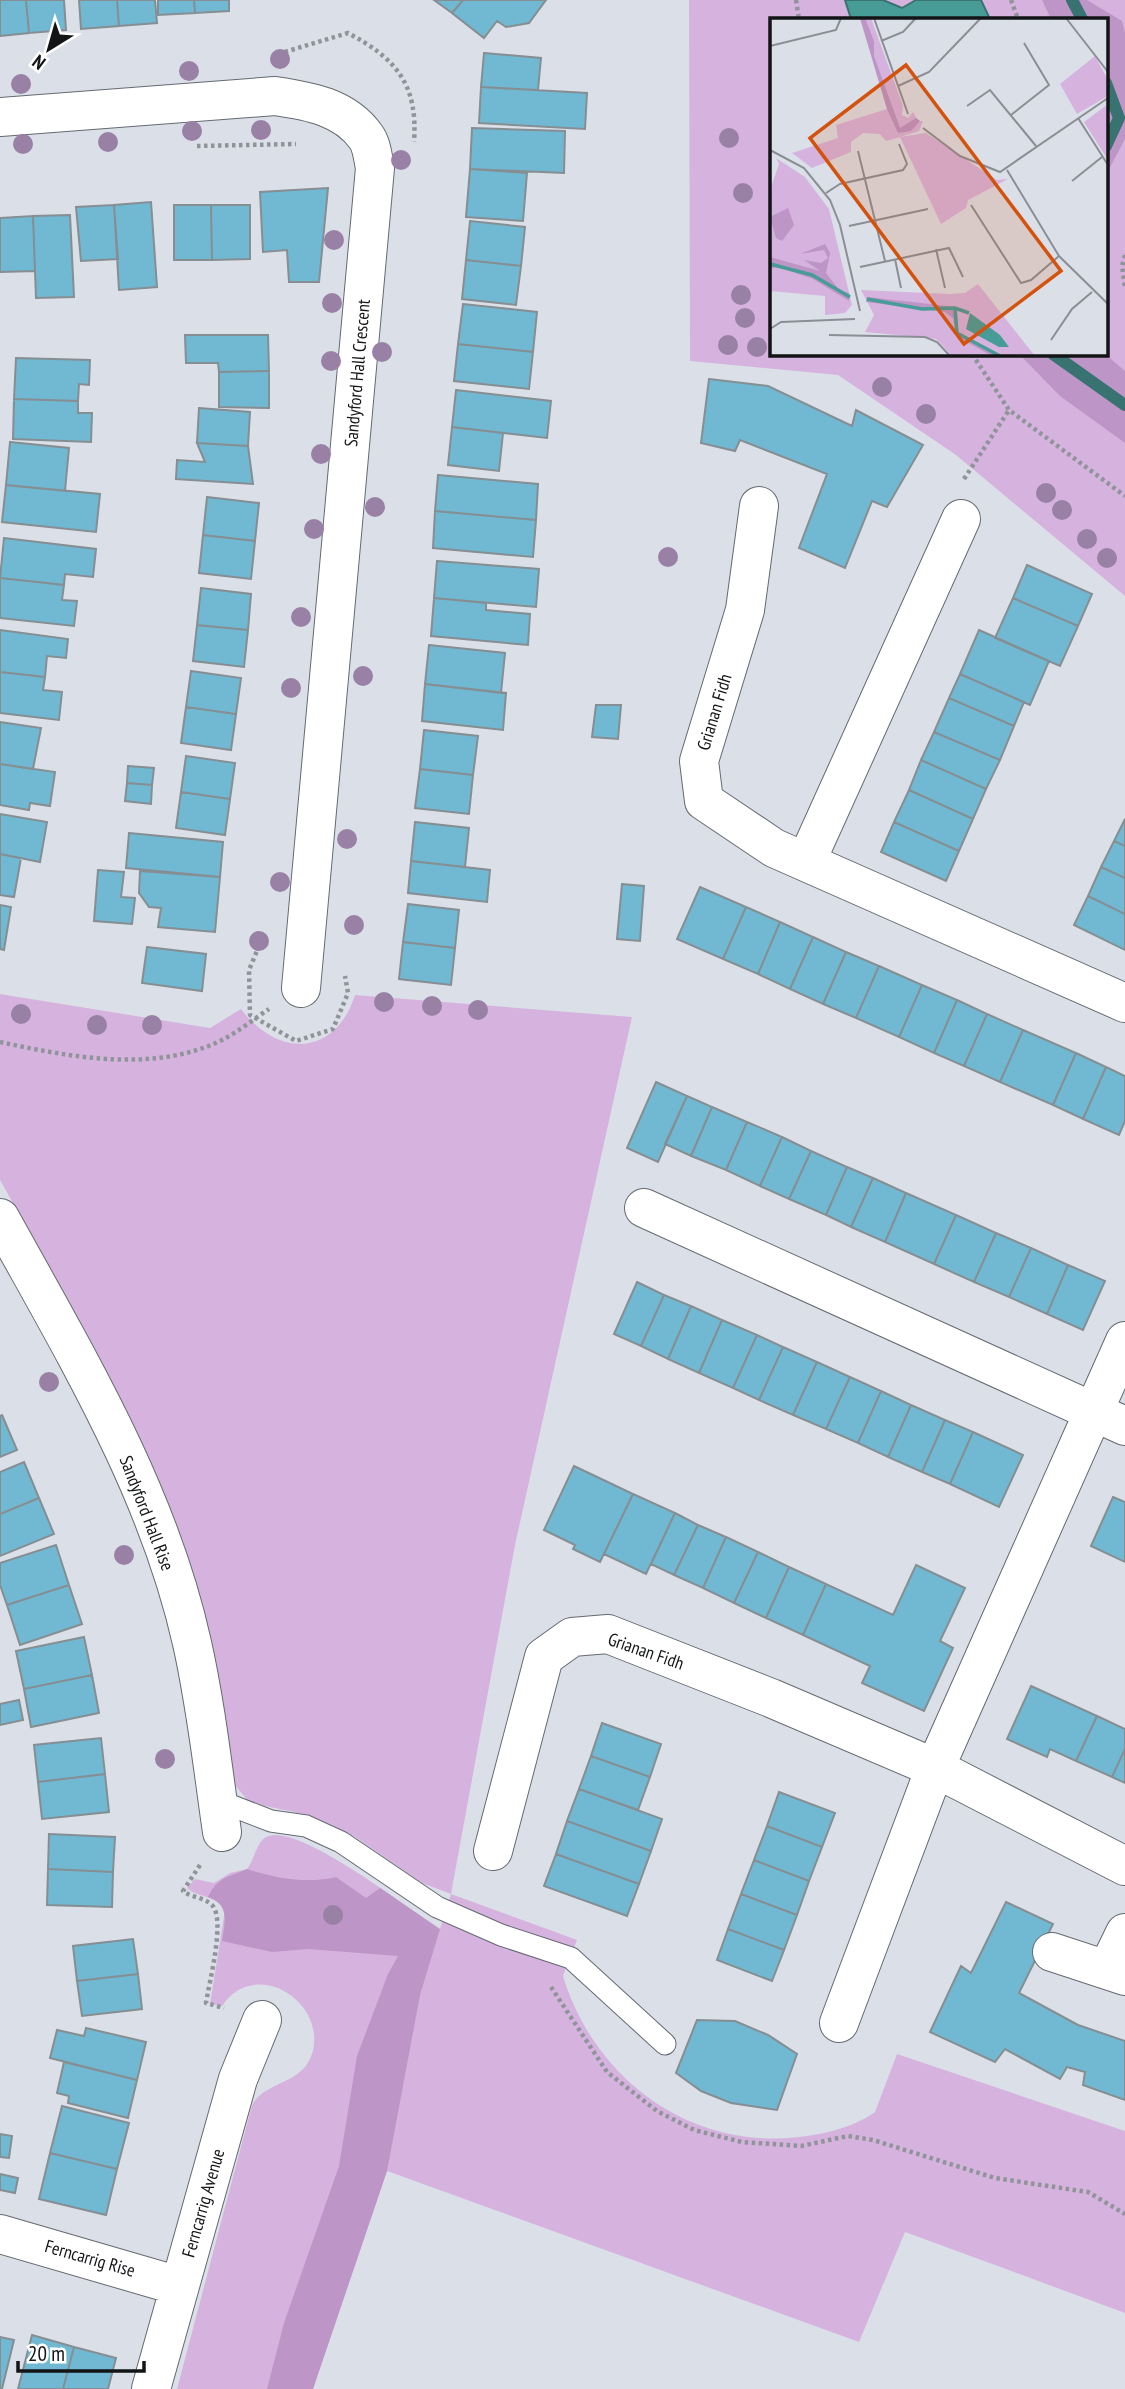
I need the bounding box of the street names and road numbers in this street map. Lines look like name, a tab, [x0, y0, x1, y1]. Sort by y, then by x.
street label: Sandyford Hall Crescent	[339, 298, 375, 448]
street label: Grianan Fidh	[691, 671, 737, 753]
street label: Sandyford Hall Rise	[115, 1452, 179, 1574]
street label: Grianan Fidh	[605, 1627, 687, 1675]
street label: Ferncarrig Avenue	[177, 2146, 229, 2260]
street label: Ferncarrig Rise	[42, 2234, 138, 2282]

